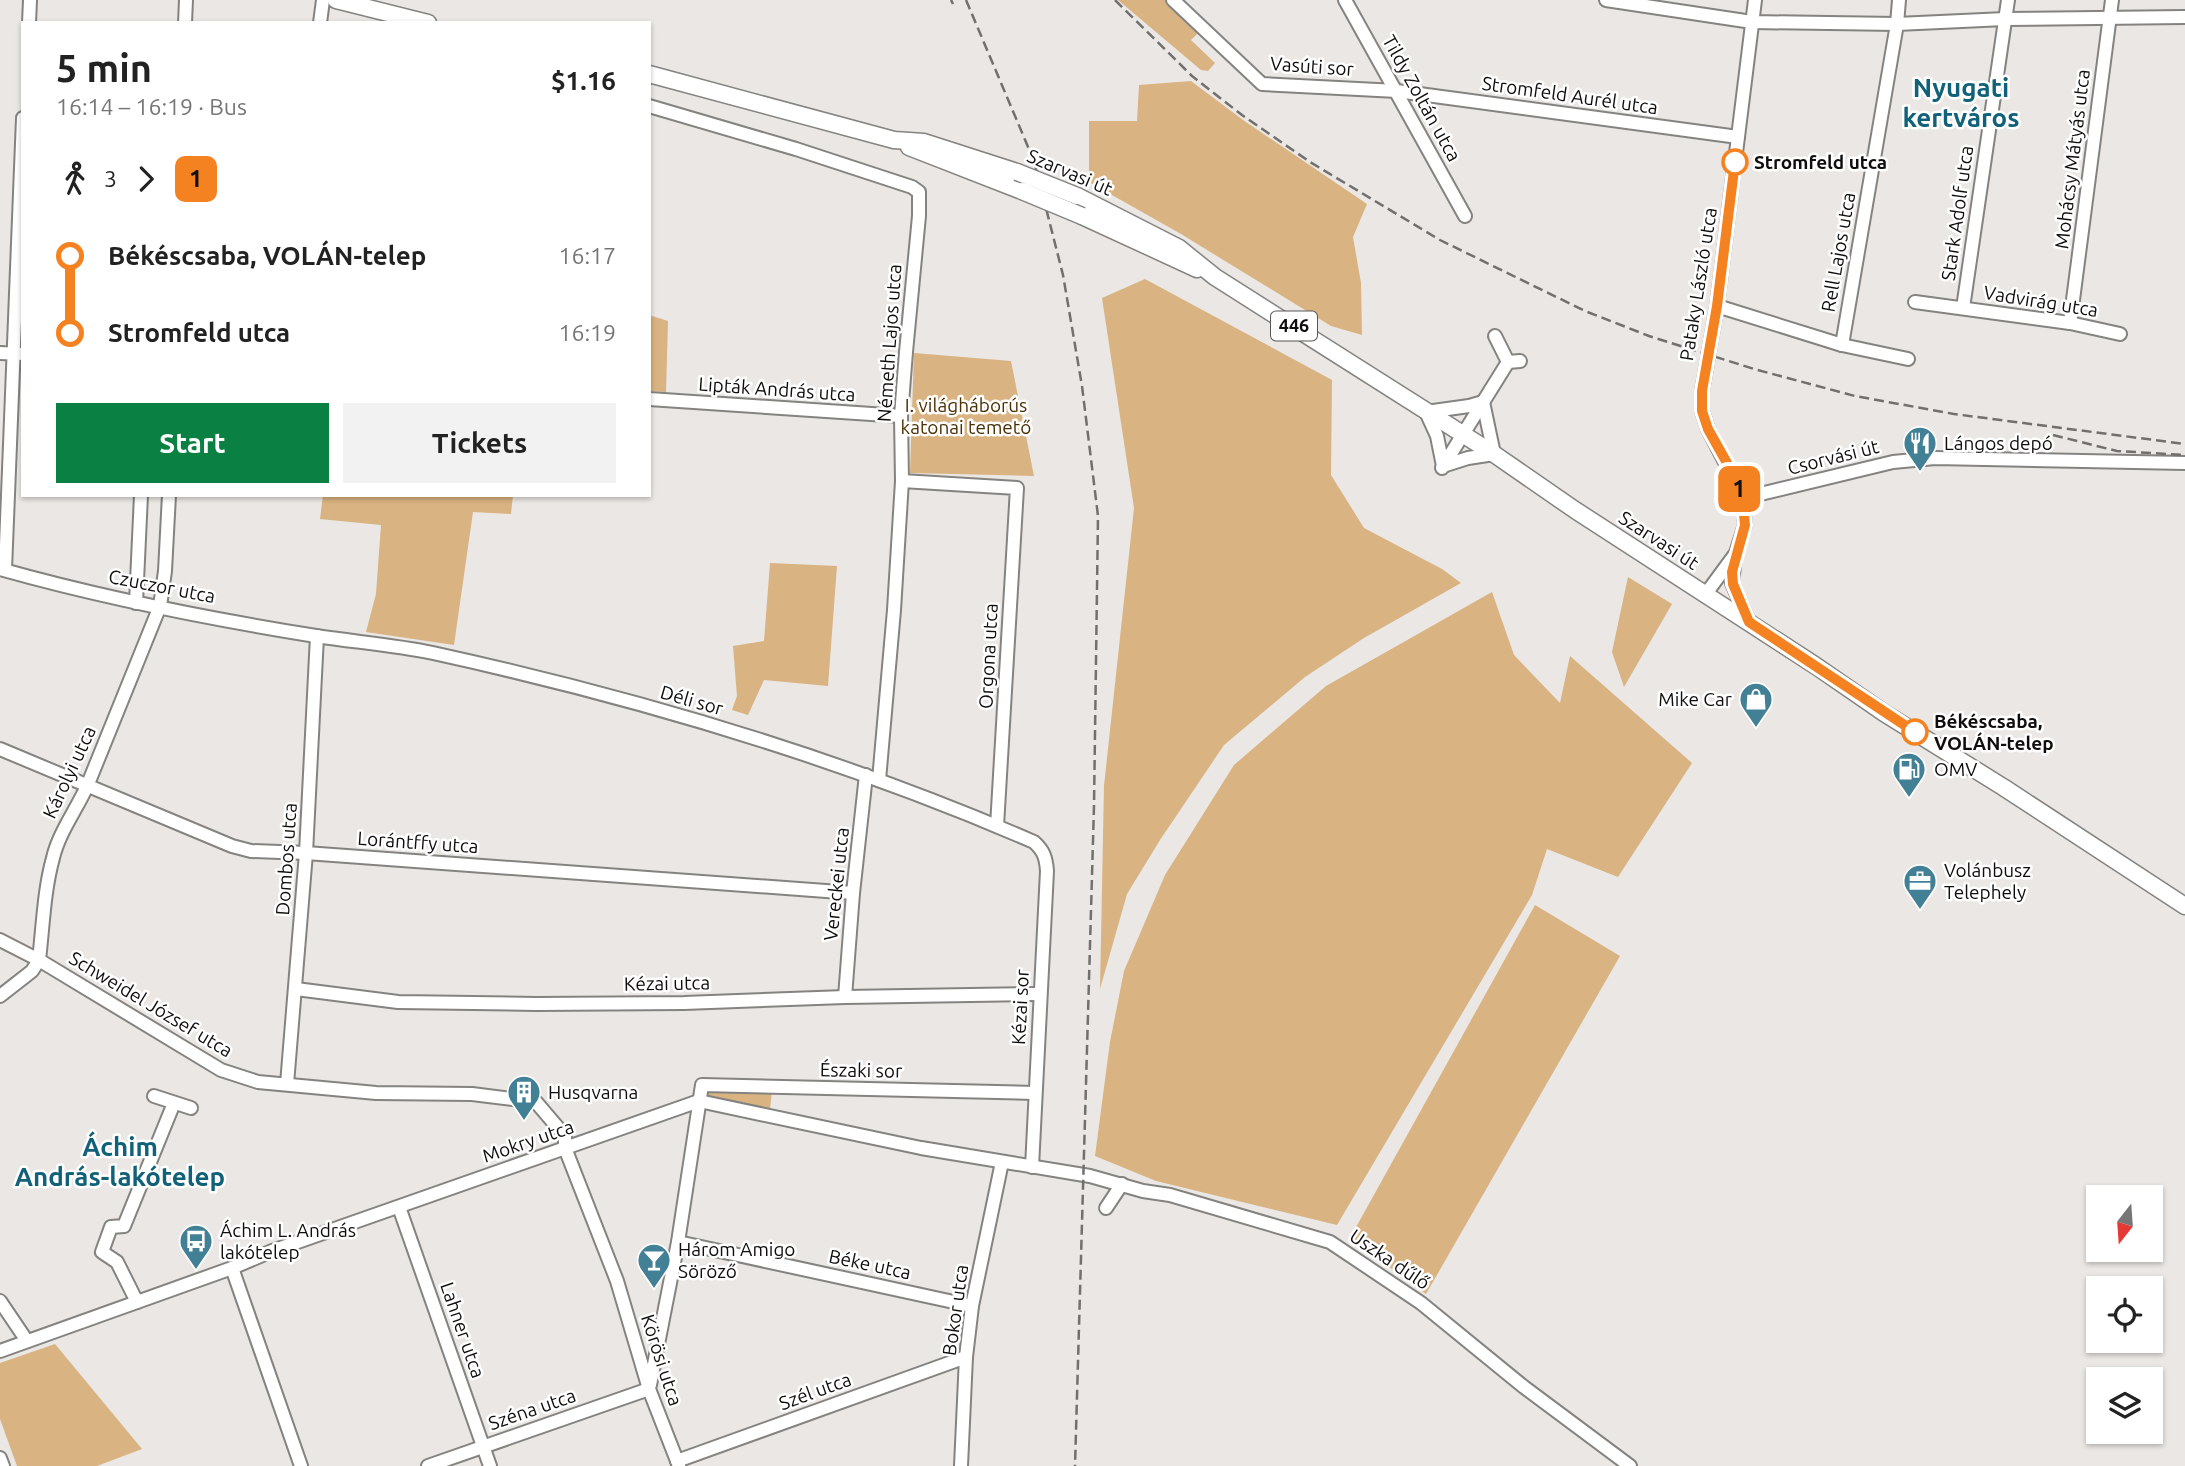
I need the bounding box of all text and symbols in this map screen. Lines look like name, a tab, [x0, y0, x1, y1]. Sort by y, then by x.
street label: Tildy Zoltán utca	[1378, 31, 1466, 165]
text: 5 min	[56, 47, 152, 89]
street label: Vasúti sor	[1270, 52, 1354, 80]
text: $1.16	[551, 66, 616, 95]
street label: Mohácsy Mátyás utca	[2050, 68, 2094, 250]
street label: Stromfeld Aurél utca	[1481, 72, 1659, 118]
district label: Nyugati kertváros	[1902, 73, 2020, 132]
text: 16:14 – 16:19 · Bus	[56, 94, 247, 119]
street label: Szarvasi út	[1024, 144, 1116, 200]
street label: Stark Adolf utca	[1937, 144, 1977, 282]
marker: Stromfeld utca	[1722, 149, 1748, 175]
place label: Stromfeld utca	[1754, 151, 1887, 173]
icon: walk	[56, 160, 94, 198]
icon: forward	[127, 160, 165, 198]
text: 1	[189, 165, 203, 192]
text: 3	[104, 166, 117, 191]
street label: Rell Lajos utca	[1817, 190, 1859, 314]
street label: Pataky László utca	[1675, 206, 1721, 362]
text: Békéscsaba, VOLÁN-telep	[108, 241, 426, 270]
text: 16:17	[558, 243, 616, 268]
street label: Németh Lajos utca	[873, 263, 905, 423]
street label: Vadvirág utca	[1982, 281, 2100, 321]
road number: 446	[1271, 312, 1317, 340]
text: Stromfeld utca	[108, 318, 290, 347]
text: 16:19	[558, 320, 616, 345]
street label: Lipták András utca	[698, 373, 856, 405]
park label: I. világháborús katonai temető	[901, 394, 1031, 438]
button: Start	[56, 403, 329, 483]
button: Tickets	[343, 403, 616, 483]
restaurant icon: Lángos depó	[1901, 424, 1939, 473]
place label: Lángos depó	[1944, 432, 2053, 454]
street label: Csorvási út	[1785, 435, 1881, 479]
line badge: 1	[1716, 466, 1762, 512]
text: 1	[1732, 475, 1746, 502]
street label: Szarvasi út	[1615, 506, 1703, 574]
street label: Czuczor utca	[107, 565, 217, 607]
street label: Orgona utca	[974, 603, 1002, 709]
shop icon: Mike Car	[1737, 680, 1775, 729]
street label: Déli sor	[658, 681, 726, 719]
place label: Mike Car	[1658, 688, 1732, 710]
place label: Békéscsaba, VOLÁN-telep	[1934, 710, 2054, 754]
marker: Békéscsaba, VOLÁN-telep	[1902, 719, 1928, 745]
street label: Károlyi utca	[38, 722, 100, 822]
fuel station icon: OMV	[1890, 750, 1928, 799]
place label: OMV	[1934, 758, 1977, 780]
street label: Dombos utca	[271, 802, 301, 916]
street label: Vereckei utca	[819, 826, 853, 942]
street label: Lorántffy utca	[357, 827, 479, 857]
place label: Volánbusz Telephely	[1944, 859, 2031, 903]
office icon: Volánbusz Telephely	[1901, 862, 1939, 911]
street label: Schweidel József utca	[65, 947, 237, 1061]
street label: Kézai sor	[1007, 969, 1033, 1045]
street label: Kézai utca	[624, 971, 710, 995]
street label: Északi sor	[820, 1058, 902, 1082]
building icon: Husqvarna	[505, 1073, 543, 1122]
place label: Husqvarna	[548, 1081, 638, 1103]
street label: Mokry utca	[479, 1115, 577, 1167]
district label: Áchim András-lakótelep	[15, 1131, 225, 1191]
north arrow	[2086, 1185, 2163, 1262]
map controls	[2086, 1185, 2163, 1444]
place label: Áchim L. András lakótelep	[220, 1219, 356, 1263]
bus stop icon: Áchim L. András lakótelep	[177, 1222, 215, 1271]
street label: Uszka dűlő	[1346, 1224, 1434, 1294]
place label: Három Amigo Söröző	[678, 1238, 795, 1282]
bar icon: Három Amigo Söröző	[635, 1241, 673, 1290]
street label: Béke utca	[827, 1245, 913, 1283]
street label: Bokor utca	[938, 1263, 972, 1357]
button: locate	[2086, 1276, 2163, 1353]
street label: Lahner utca	[436, 1279, 490, 1381]
street label: Körösi utca	[637, 1312, 687, 1408]
button: layers	[2086, 1367, 2163, 1444]
street label: Szél utca	[776, 1368, 854, 1414]
street label: Széna utca	[485, 1384, 579, 1434]

